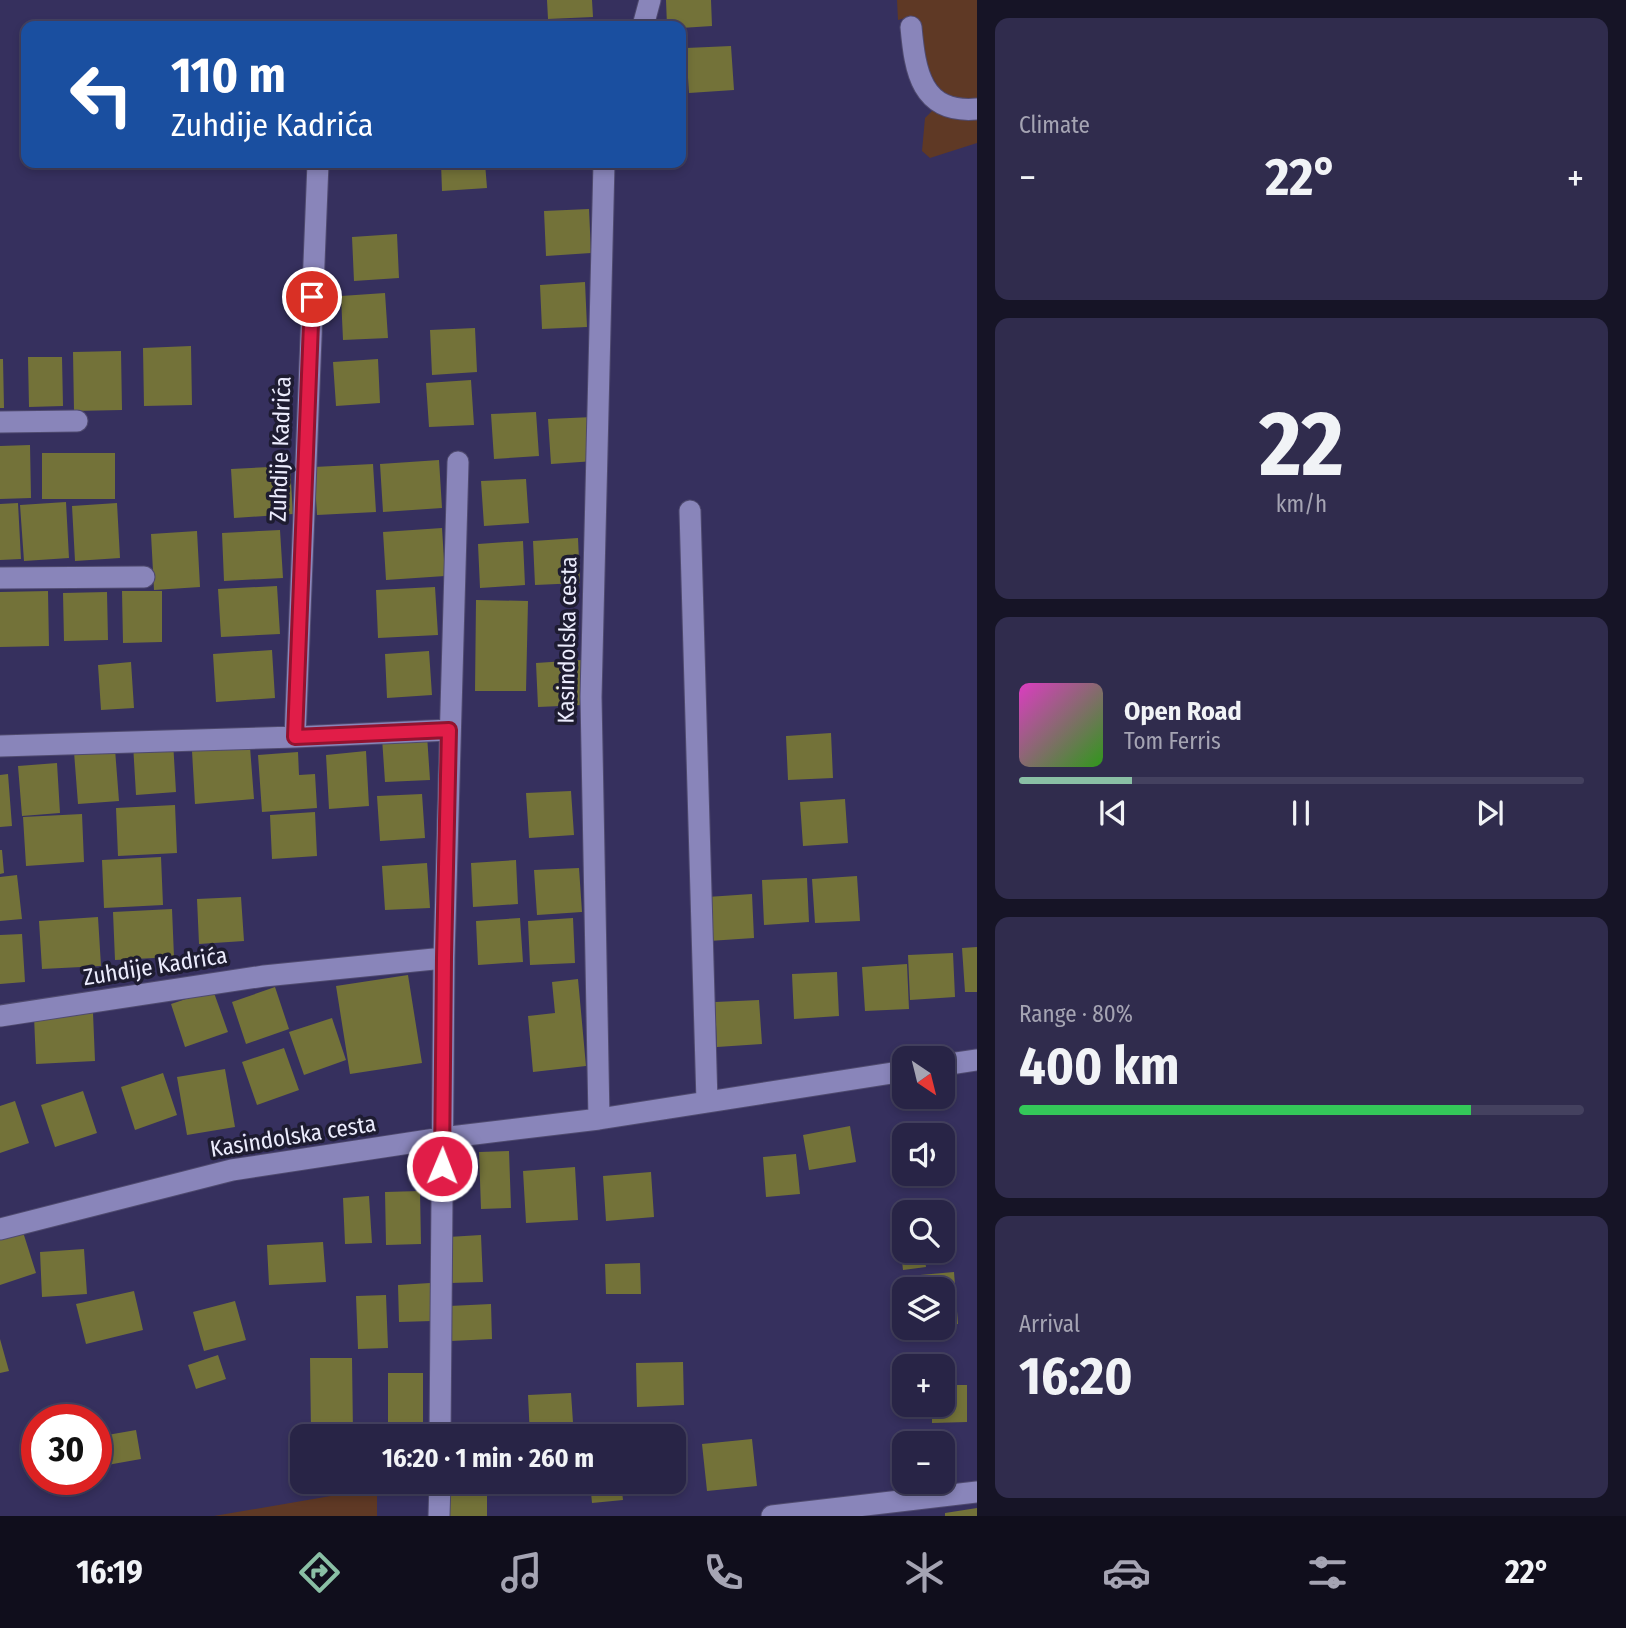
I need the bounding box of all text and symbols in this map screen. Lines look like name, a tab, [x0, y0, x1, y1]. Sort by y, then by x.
text: 110 m	[171, 46, 286, 105]
icon: left	[56, 49, 147, 140]
text: Zuhdije Kadrića	[171, 106, 374, 144]
text: Climate	[1019, 111, 1090, 139]
text: 22°	[1265, 146, 1338, 209]
text: −	[1019, 155, 1036, 201]
text: +	[1567, 155, 1584, 201]
pin	[282, 267, 342, 327]
icon: arrive	[293, 278, 331, 316]
street label: Zuhdije Kadrića	[263, 376, 297, 522]
text: 22	[1259, 390, 1344, 499]
text: km/h	[1276, 490, 1327, 518]
street label: Kasindolska cesta	[552, 556, 582, 724]
text: Open Road	[1124, 696, 1242, 727]
text: Tom Ferris	[1124, 727, 1221, 755]
icon: previous	[1094, 794, 1132, 832]
icon: pause	[1282, 794, 1320, 832]
icon: next	[1471, 794, 1509, 832]
street label: Zuhdije Kadrića	[81, 941, 229, 991]
text: Range · 80%	[1019, 1000, 1133, 1028]
text: 400 km	[1019, 1035, 1179, 1098]
north arrow	[892, 1046, 956, 1110]
map controls	[892, 1046, 955, 1494]
street label: Kasindolska cesta	[208, 1109, 378, 1163]
button: sound	[892, 1123, 955, 1186]
position arrow	[405, 1129, 479, 1203]
button: search	[892, 1200, 955, 1263]
button: layers	[892, 1277, 955, 1340]
text: Arrival	[1019, 1310, 1080, 1338]
text: 16:20	[1019, 1345, 1133, 1408]
button: +	[892, 1354, 955, 1417]
speed limit sign: 30	[21, 1404, 112, 1495]
button: −	[892, 1431, 955, 1494]
text: 16:20 · 1 min · 260 m	[382, 1443, 594, 1474]
icon: directions	[295, 1548, 344, 1597]
icon: music	[497, 1548, 546, 1597]
icon: phone	[699, 1548, 748, 1597]
icon: climate	[900, 1548, 949, 1597]
icon: car	[1102, 1548, 1151, 1597]
icon: filters	[1303, 1548, 1352, 1597]
text: 16:19	[76, 1553, 143, 1591]
text: 22°	[1505, 1553, 1550, 1591]

